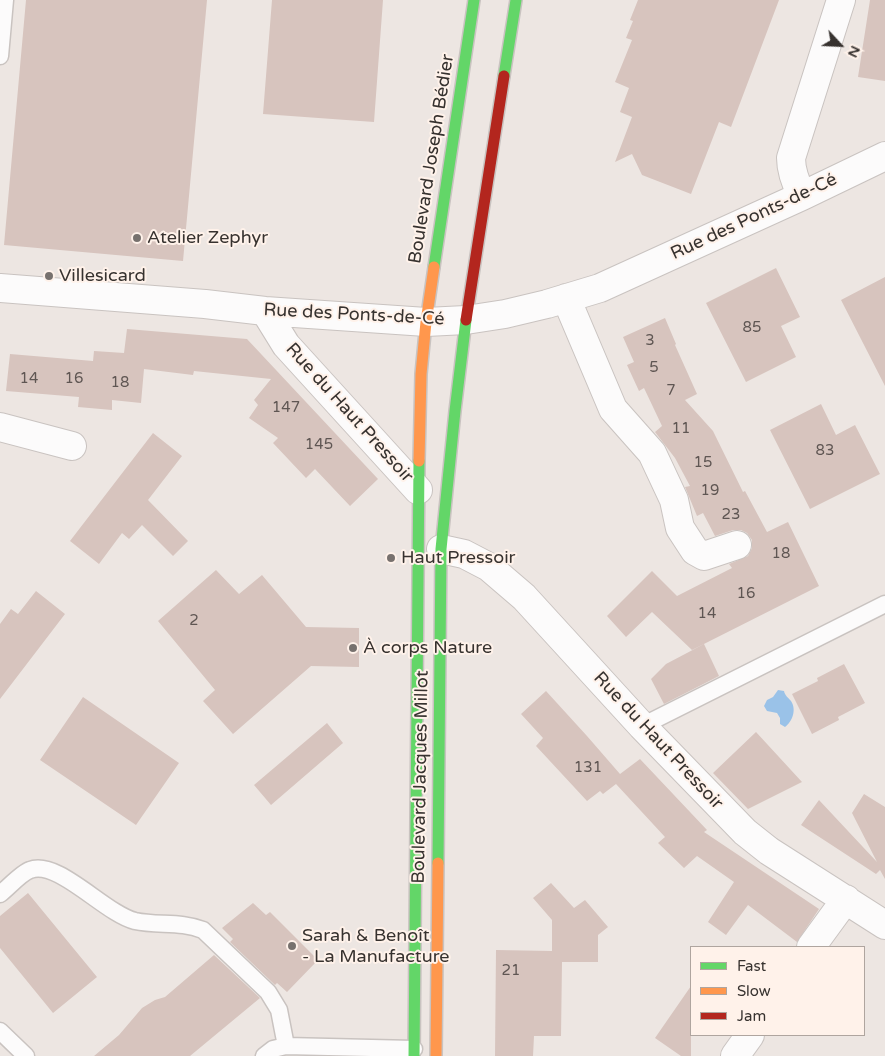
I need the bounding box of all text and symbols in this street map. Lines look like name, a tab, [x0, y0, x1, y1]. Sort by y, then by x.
north arrow	[815, 20, 865, 70]
text: N	[844, 43, 864, 60]
street label: Boulevard Joseph Bédier	[405, 53, 459, 265]
street label: Rue des Ponts-de-Cé	[667, 169, 841, 265]
place label: Atelier Zephyr	[147, 227, 268, 249]
marker: Atelier Zephyr	[131, 232, 143, 244]
place label: Villesicard	[59, 265, 146, 287]
marker: Villesicard	[43, 270, 55, 282]
street label: Rue des Ponts-de-Cé	[263, 299, 445, 331]
house number: 85	[743, 319, 761, 337]
house number: 3	[645, 332, 655, 350]
street label: Rue du Haut Pressoir	[281, 339, 417, 487]
house number: 5	[649, 359, 659, 377]
house number: 14	[20, 370, 38, 388]
house number: 16	[65, 370, 83, 388]
house number: 18	[111, 374, 129, 392]
house number: 7	[666, 382, 676, 400]
house number: 147	[272, 399, 300, 417]
house number: 11	[672, 420, 690, 438]
house number: 145	[305, 436, 333, 454]
house number: 83	[816, 442, 834, 460]
house number: 15	[694, 454, 712, 472]
house number: 19	[701, 482, 719, 500]
house number: 23	[722, 506, 740, 524]
house number: 18	[772, 545, 790, 563]
place label: Haut Pressoir	[401, 547, 516, 569]
marker: Haut Pressoir	[385, 552, 397, 564]
house number: 16	[737, 585, 755, 603]
house number: 14	[698, 605, 716, 623]
house number: 2	[189, 612, 199, 630]
place label: À corps Nature	[363, 637, 492, 659]
marker: À corps Nature	[347, 642, 359, 654]
street label: Rue du Haut Pressoir	[589, 668, 727, 814]
street label: Boulevard Jacques Millot	[408, 670, 434, 884]
house number: 131	[574, 759, 602, 777]
place label: Sarah & Benoît - La Manufacture	[302, 925, 449, 968]
marker: Sarah & Benoît - La Manufacture	[286, 940, 298, 952]
legend	[690, 946, 865, 1036]
text: Fast	[737, 957, 766, 975]
house number: 21	[502, 962, 520, 980]
text: Slow	[737, 982, 771, 1000]
text: Jam	[737, 1007, 766, 1025]

